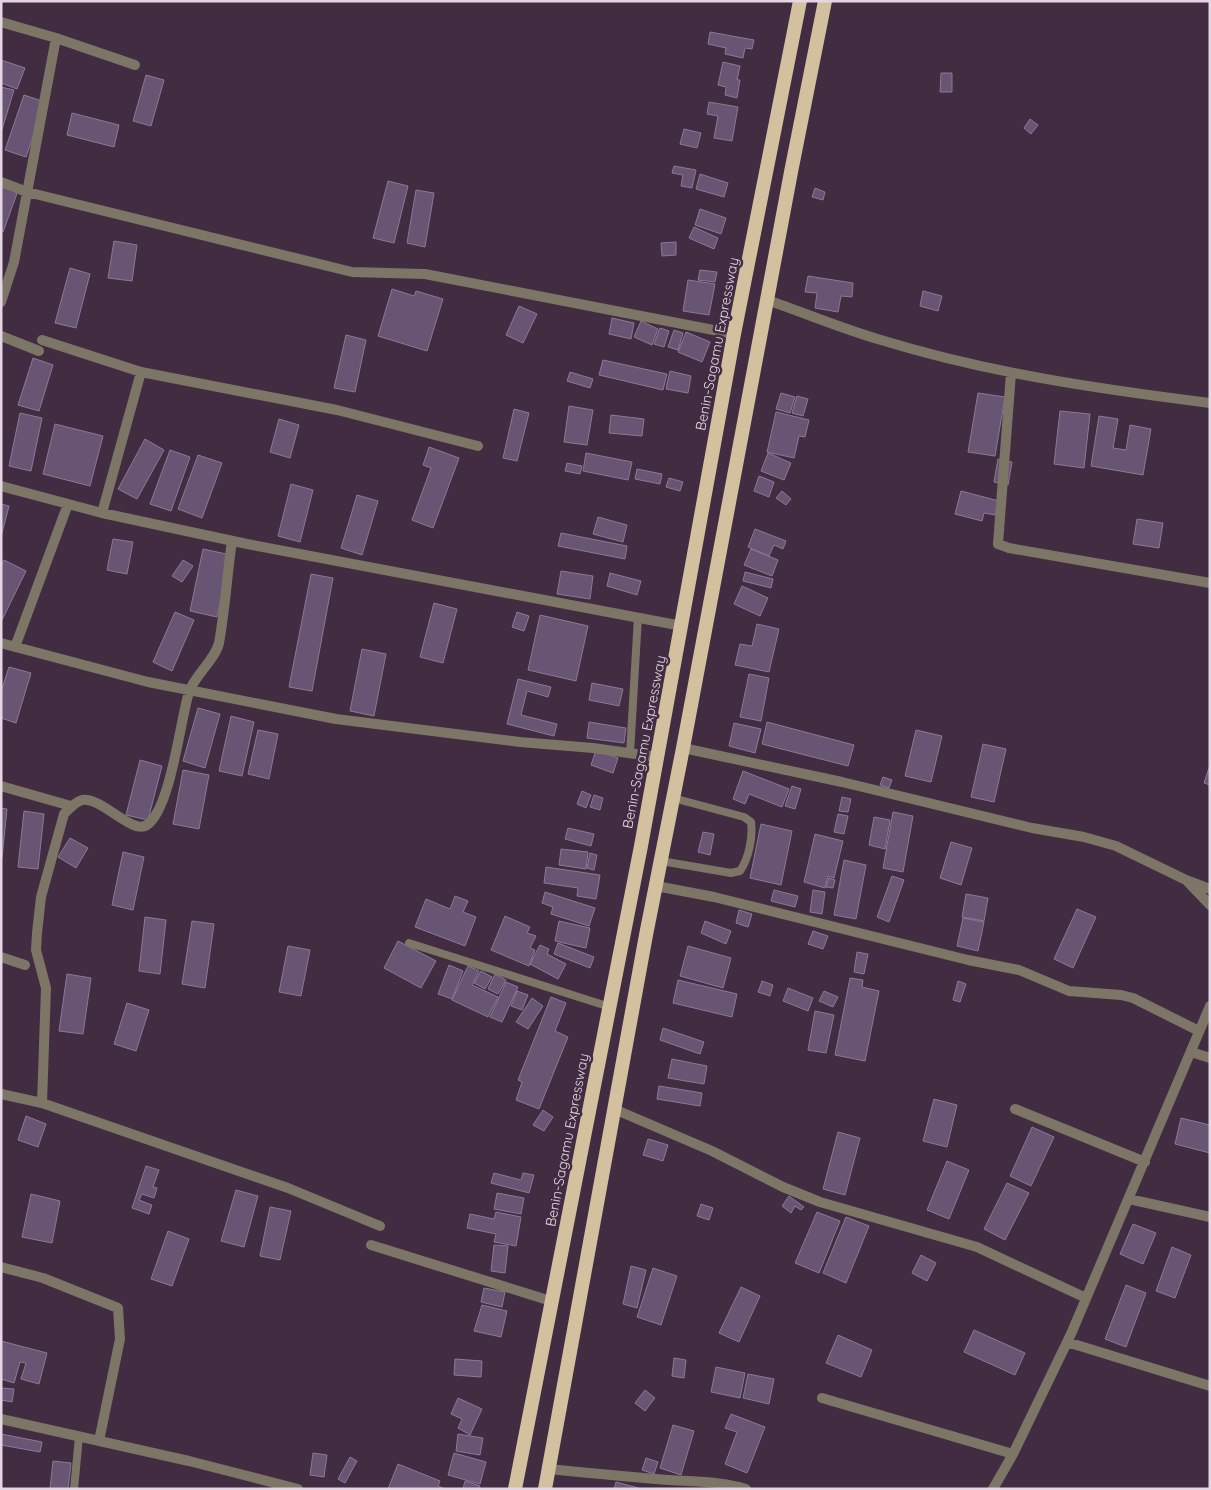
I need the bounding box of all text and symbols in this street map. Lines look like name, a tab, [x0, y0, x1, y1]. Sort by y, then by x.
street label: Benin-Sagamu Expressway	[691, 256, 743, 432]
street label: Benin-Sagamu Expressway	[618, 654, 670, 830]
street label: Benin-Sagamu Expressway	[541, 1052, 593, 1228]

